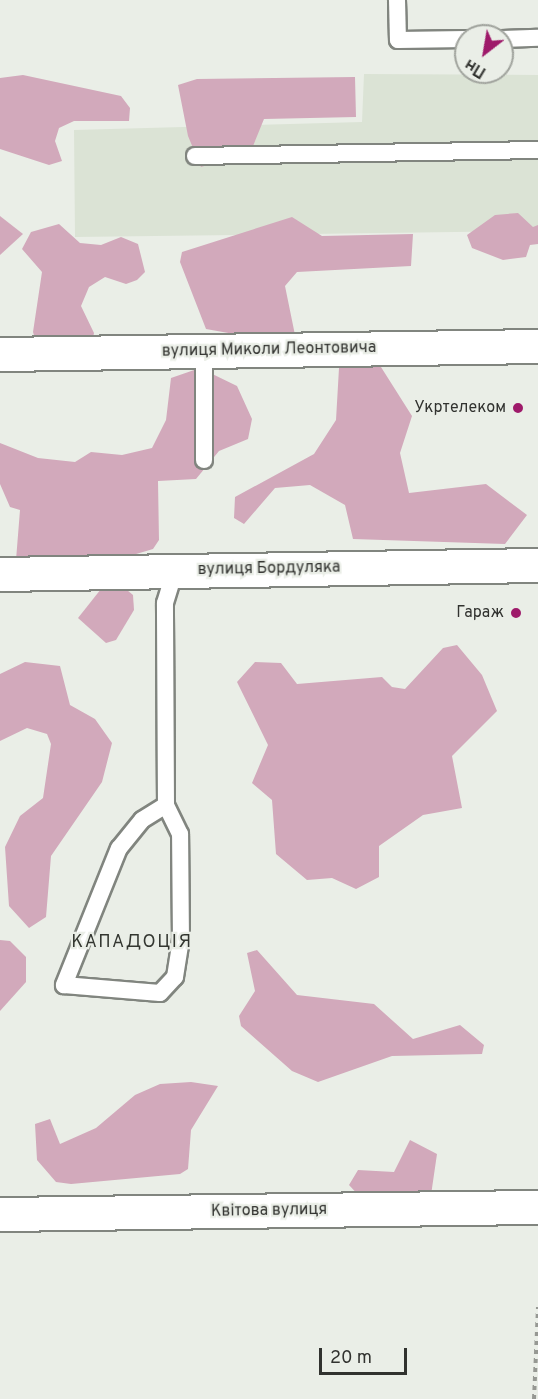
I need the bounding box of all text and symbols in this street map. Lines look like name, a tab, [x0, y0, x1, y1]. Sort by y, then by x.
north arrow	[454, 24, 514, 84]
text: Пн	[461, 54, 490, 82]
street label: вулиця Миколи Леонтовича	[162, 339, 376, 361]
place label: Укртелеком	[414, 398, 506, 418]
marker: Укртелеком	[511, 401, 525, 415]
street label: вулиця Бордуляка	[197, 558, 341, 580]
place label: Гараж	[456, 603, 504, 623]
marker: Гараж	[509, 606, 523, 620]
district label: КАПАДОЦІЯ	[71, 932, 193, 954]
street label: Квітова вулиця	[211, 1200, 327, 1222]
scale bar	[322, 1336, 410, 1374]
text: 20 m	[330, 1347, 372, 1370]

